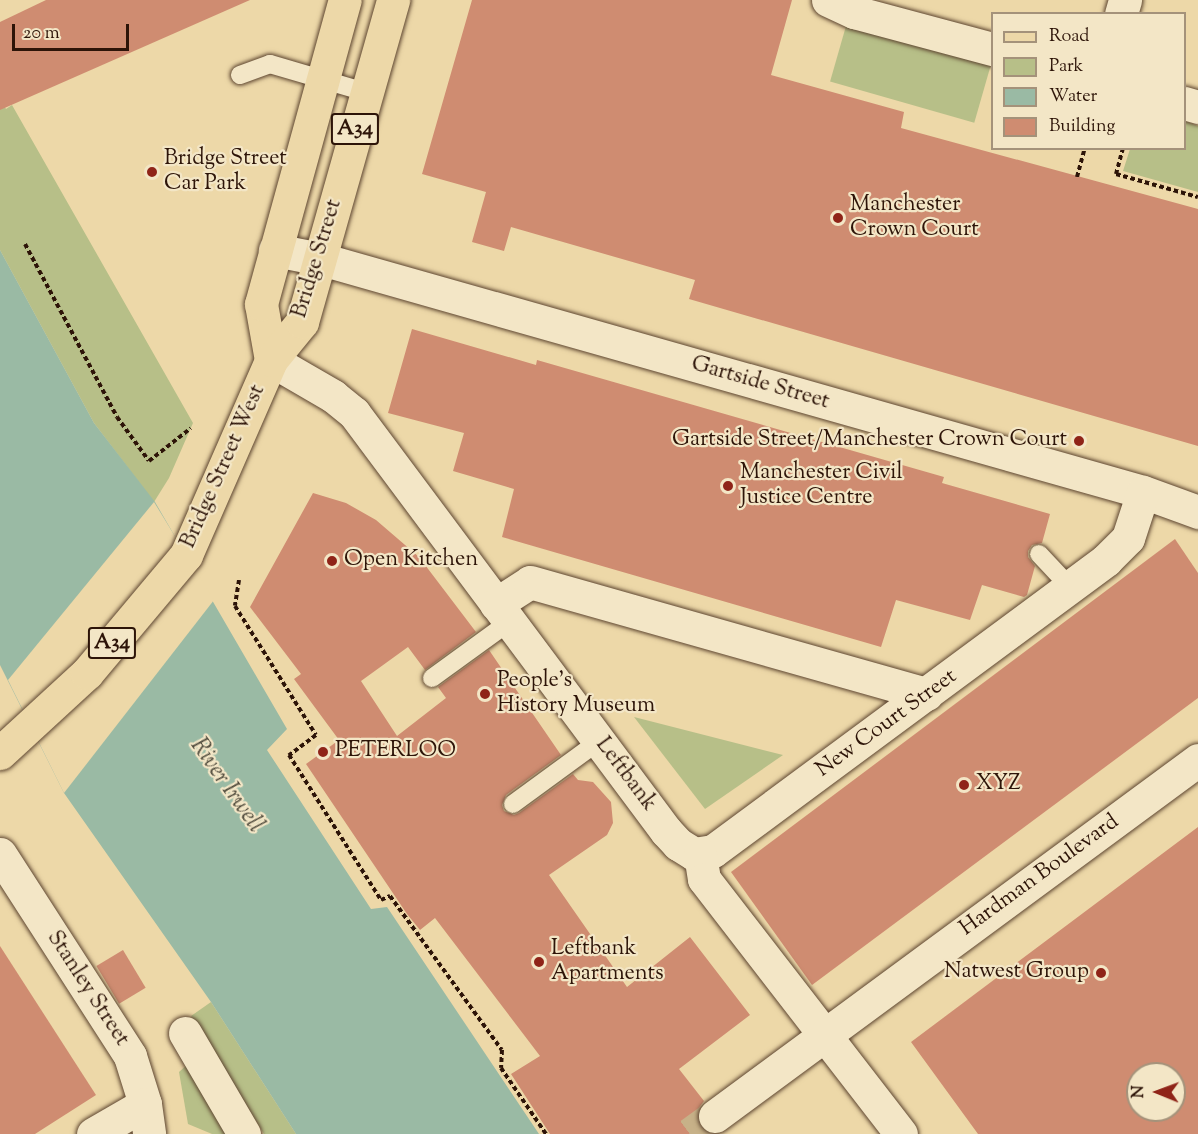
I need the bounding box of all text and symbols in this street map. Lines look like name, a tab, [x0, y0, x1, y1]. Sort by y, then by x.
scale bar	[15, 12, 132, 50]
legend	[991, 12, 1186, 150]
text: 20 m	[23, 21, 60, 47]
text: Road	[1049, 24, 1089, 50]
text: Park	[1049, 54, 1083, 80]
text: Water	[1049, 84, 1097, 110]
road number: A34	[330, 111, 380, 147]
text: Building	[1049, 114, 1115, 140]
place label: Bridge Street Car Park	[164, 146, 287, 198]
marker: Bridge Street Car Park	[145, 165, 159, 179]
place label: Manchester Crown Court	[850, 192, 979, 243]
street label: Bridge Street	[287, 196, 349, 322]
marker: Manchester Crown Court	[831, 211, 845, 225]
street label: Gartside Street	[688, 352, 832, 416]
street label: Bridge Street West	[176, 381, 272, 553]
place label: Gartside Street/Manchester Crown Court	[672, 428, 1067, 454]
marker: Gartside Street/Manchester Crown Court	[1072, 434, 1086, 448]
place label: Manchester Civil Justice Centre	[740, 460, 903, 512]
marker: Manchester Civil Justice Centre	[721, 479, 735, 493]
place label: Open Kitchen	[344, 548, 478, 574]
marker: Open Kitchen	[325, 554, 339, 568]
road number: A34	[86, 625, 138, 661]
street label: New Court Street	[812, 664, 962, 784]
place label: People's History Museum	[497, 668, 655, 720]
marker: People's History Museum	[478, 687, 492, 701]
water label: River Irwell	[183, 733, 269, 839]
street label: Leftbank	[589, 733, 661, 817]
place label: PETERLOO	[335, 739, 456, 765]
marker: PETERLOO	[316, 745, 330, 759]
place label: XYZ	[976, 772, 1021, 798]
marker: XYZ	[957, 778, 971, 792]
street label: Hardman Boulevard	[955, 809, 1125, 943]
street label: Stanley Street	[40, 926, 134, 1052]
place label: Leftbank Apartments	[551, 936, 664, 987]
marker: Leftbank Apartments	[532, 955, 546, 969]
place label: Natwest Group	[944, 960, 1089, 986]
marker: Natwest Group	[1094, 966, 1108, 980]
north arrow	[1126, 1062, 1186, 1122]
text: N	[1128, 1085, 1151, 1098]

